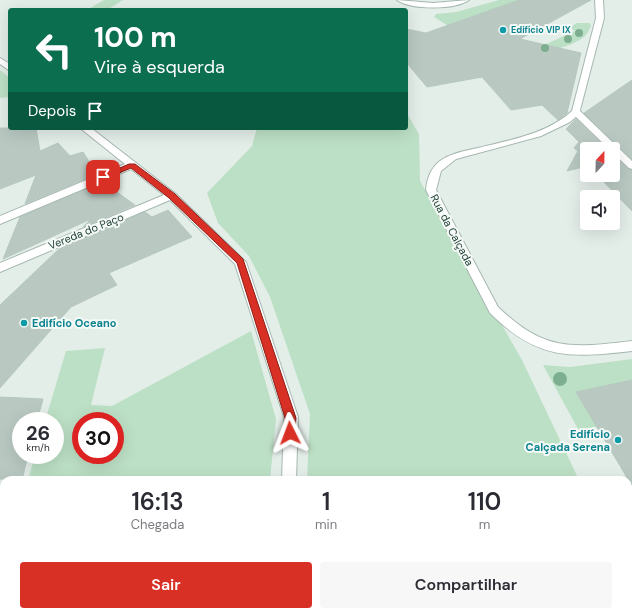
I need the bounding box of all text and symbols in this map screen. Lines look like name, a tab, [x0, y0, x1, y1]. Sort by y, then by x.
text: 100 m	[94, 19, 177, 56]
icon: left	[28, 24, 80, 76]
place label: Edifício VIP IX	[511, 24, 571, 36]
marker: Edifício VIP IX	[498, 25, 508, 35]
text: Vire à esquerda	[94, 55, 225, 79]
icon: arrive	[84, 100, 106, 122]
text: Depois	[28, 101, 76, 121]
north arrow	[580, 142, 620, 182]
map controls	[580, 142, 620, 230]
pin	[86, 160, 120, 194]
icon: arrive	[92, 166, 114, 188]
button: sound	[580, 190, 620, 230]
street label: Rua da Calçada	[427, 192, 477, 268]
street label: Vereda do Paço	[46, 210, 126, 252]
place label: Edifício Oceano	[32, 316, 117, 330]
marker: Edifício Oceano	[19, 318, 29, 328]
speed limit sign: 30	[72, 412, 124, 464]
position arrow	[269, 412, 311, 454]
text: 26	[26, 420, 50, 446]
place label: Edifício Calçada Serena	[526, 427, 610, 454]
marker: Edifício Calçada Serena	[613, 435, 623, 445]
text: km/h	[26, 441, 50, 454]
text: 16:13	[132, 486, 184, 517]
text: 1	[322, 486, 330, 517]
text: 110	[468, 486, 501, 517]
text: Chegada	[131, 516, 184, 533]
text: min	[315, 516, 337, 533]
text: m	[479, 516, 490, 533]
button: Sair	[20, 562, 312, 608]
button: Compartilhar	[320, 562, 612, 608]

